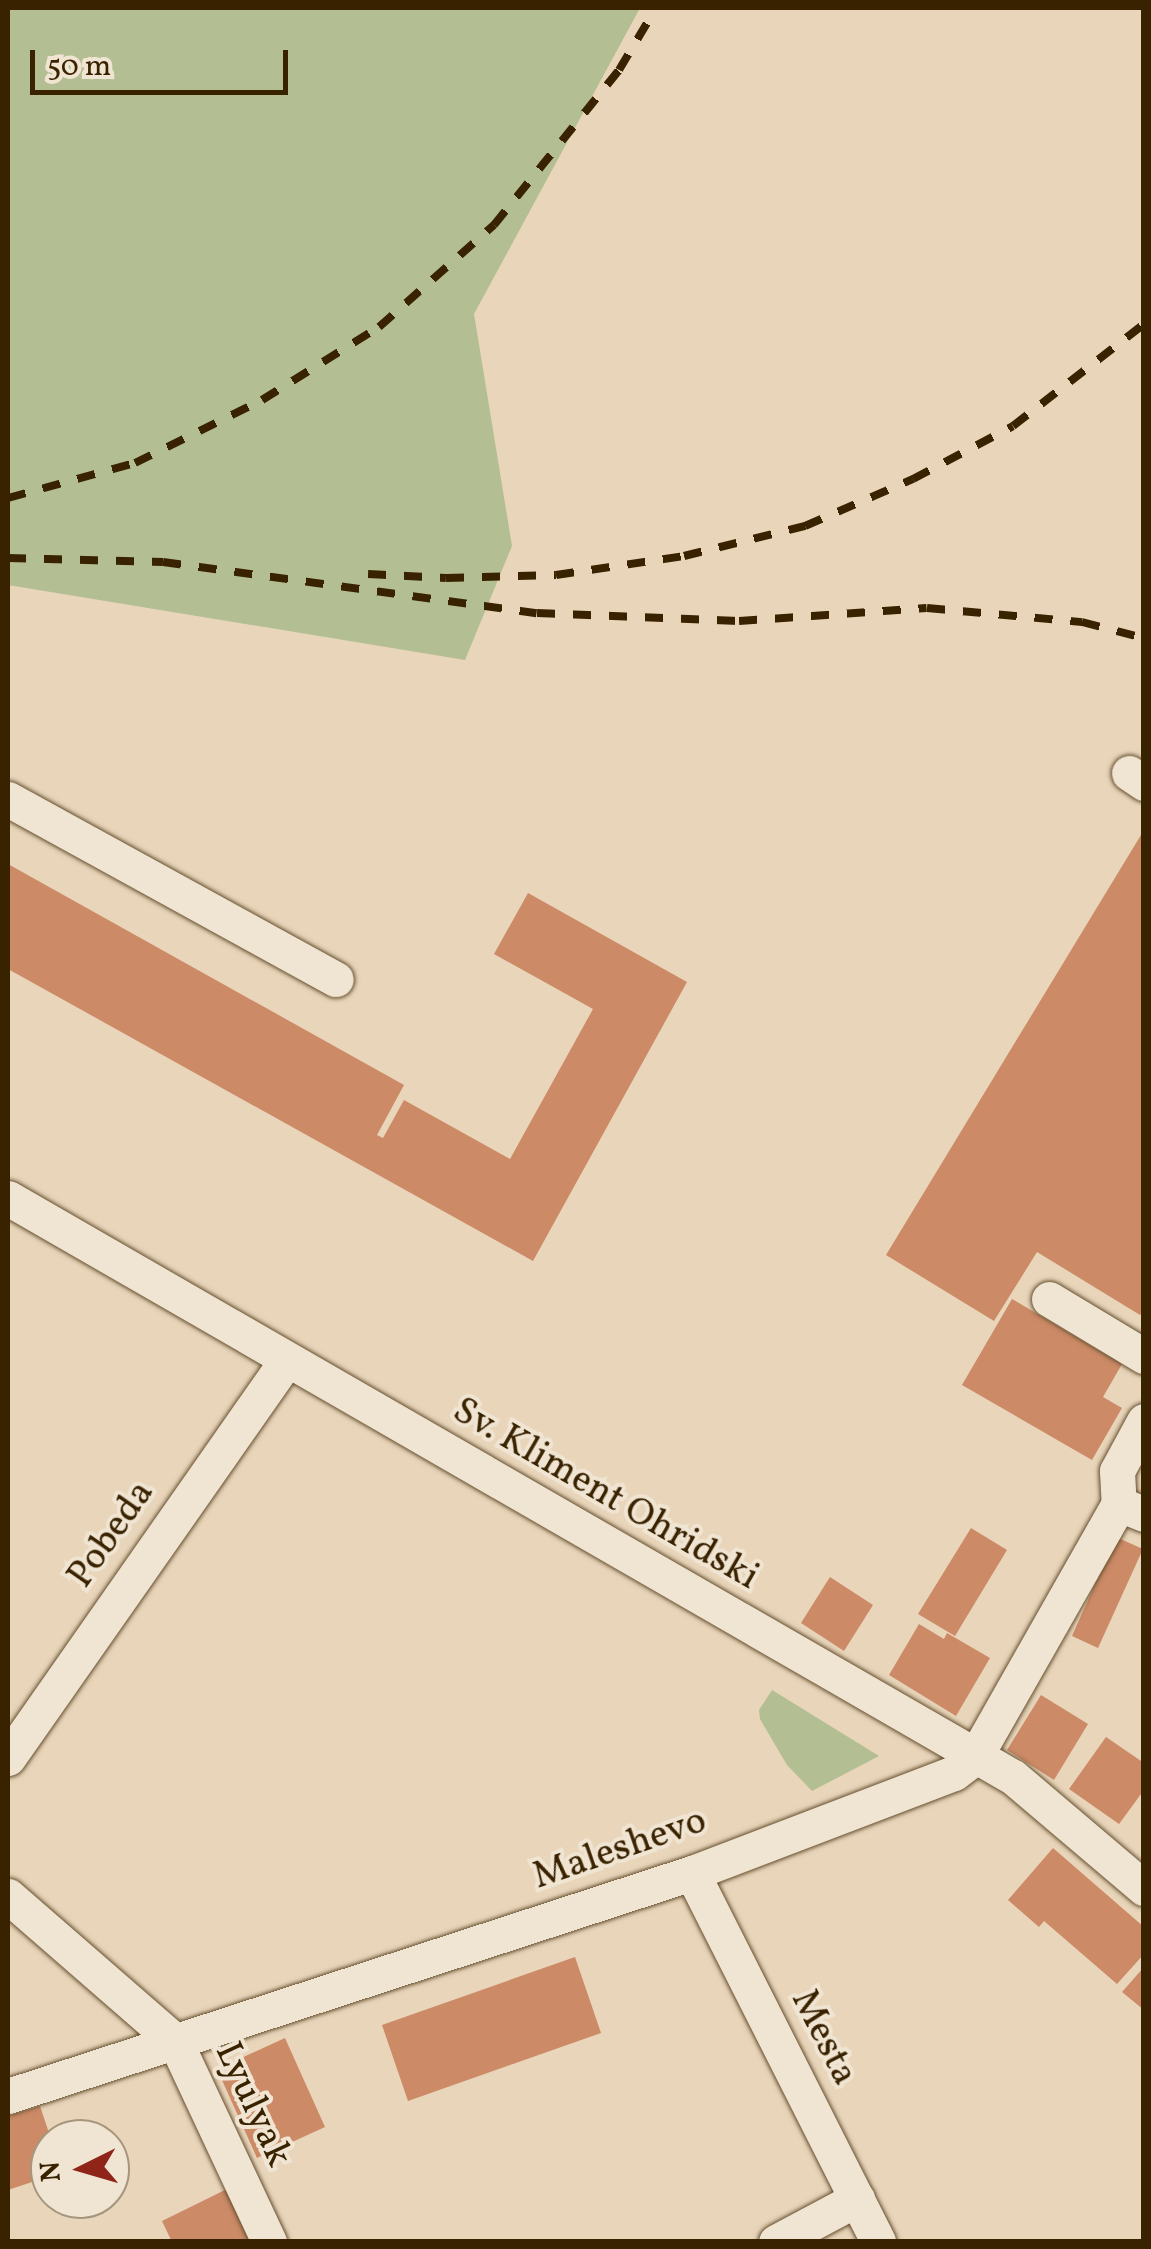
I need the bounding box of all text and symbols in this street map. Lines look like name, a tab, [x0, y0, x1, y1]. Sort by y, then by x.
scale bar	[35, 30, 292, 92]
text: 50 m	[47, 46, 111, 88]
street label: Sv. Kliment Ohridski	[444, 1389, 766, 1601]
street label: Pobeda	[59, 1473, 165, 1597]
street label: Maleshevo	[527, 1799, 713, 1901]
street label: Mesta	[780, 1983, 866, 2093]
street label: Lyulyak	[203, 2035, 301, 2175]
north arrow	[30, 2119, 130, 2219]
text: N	[31, 2160, 72, 2183]

